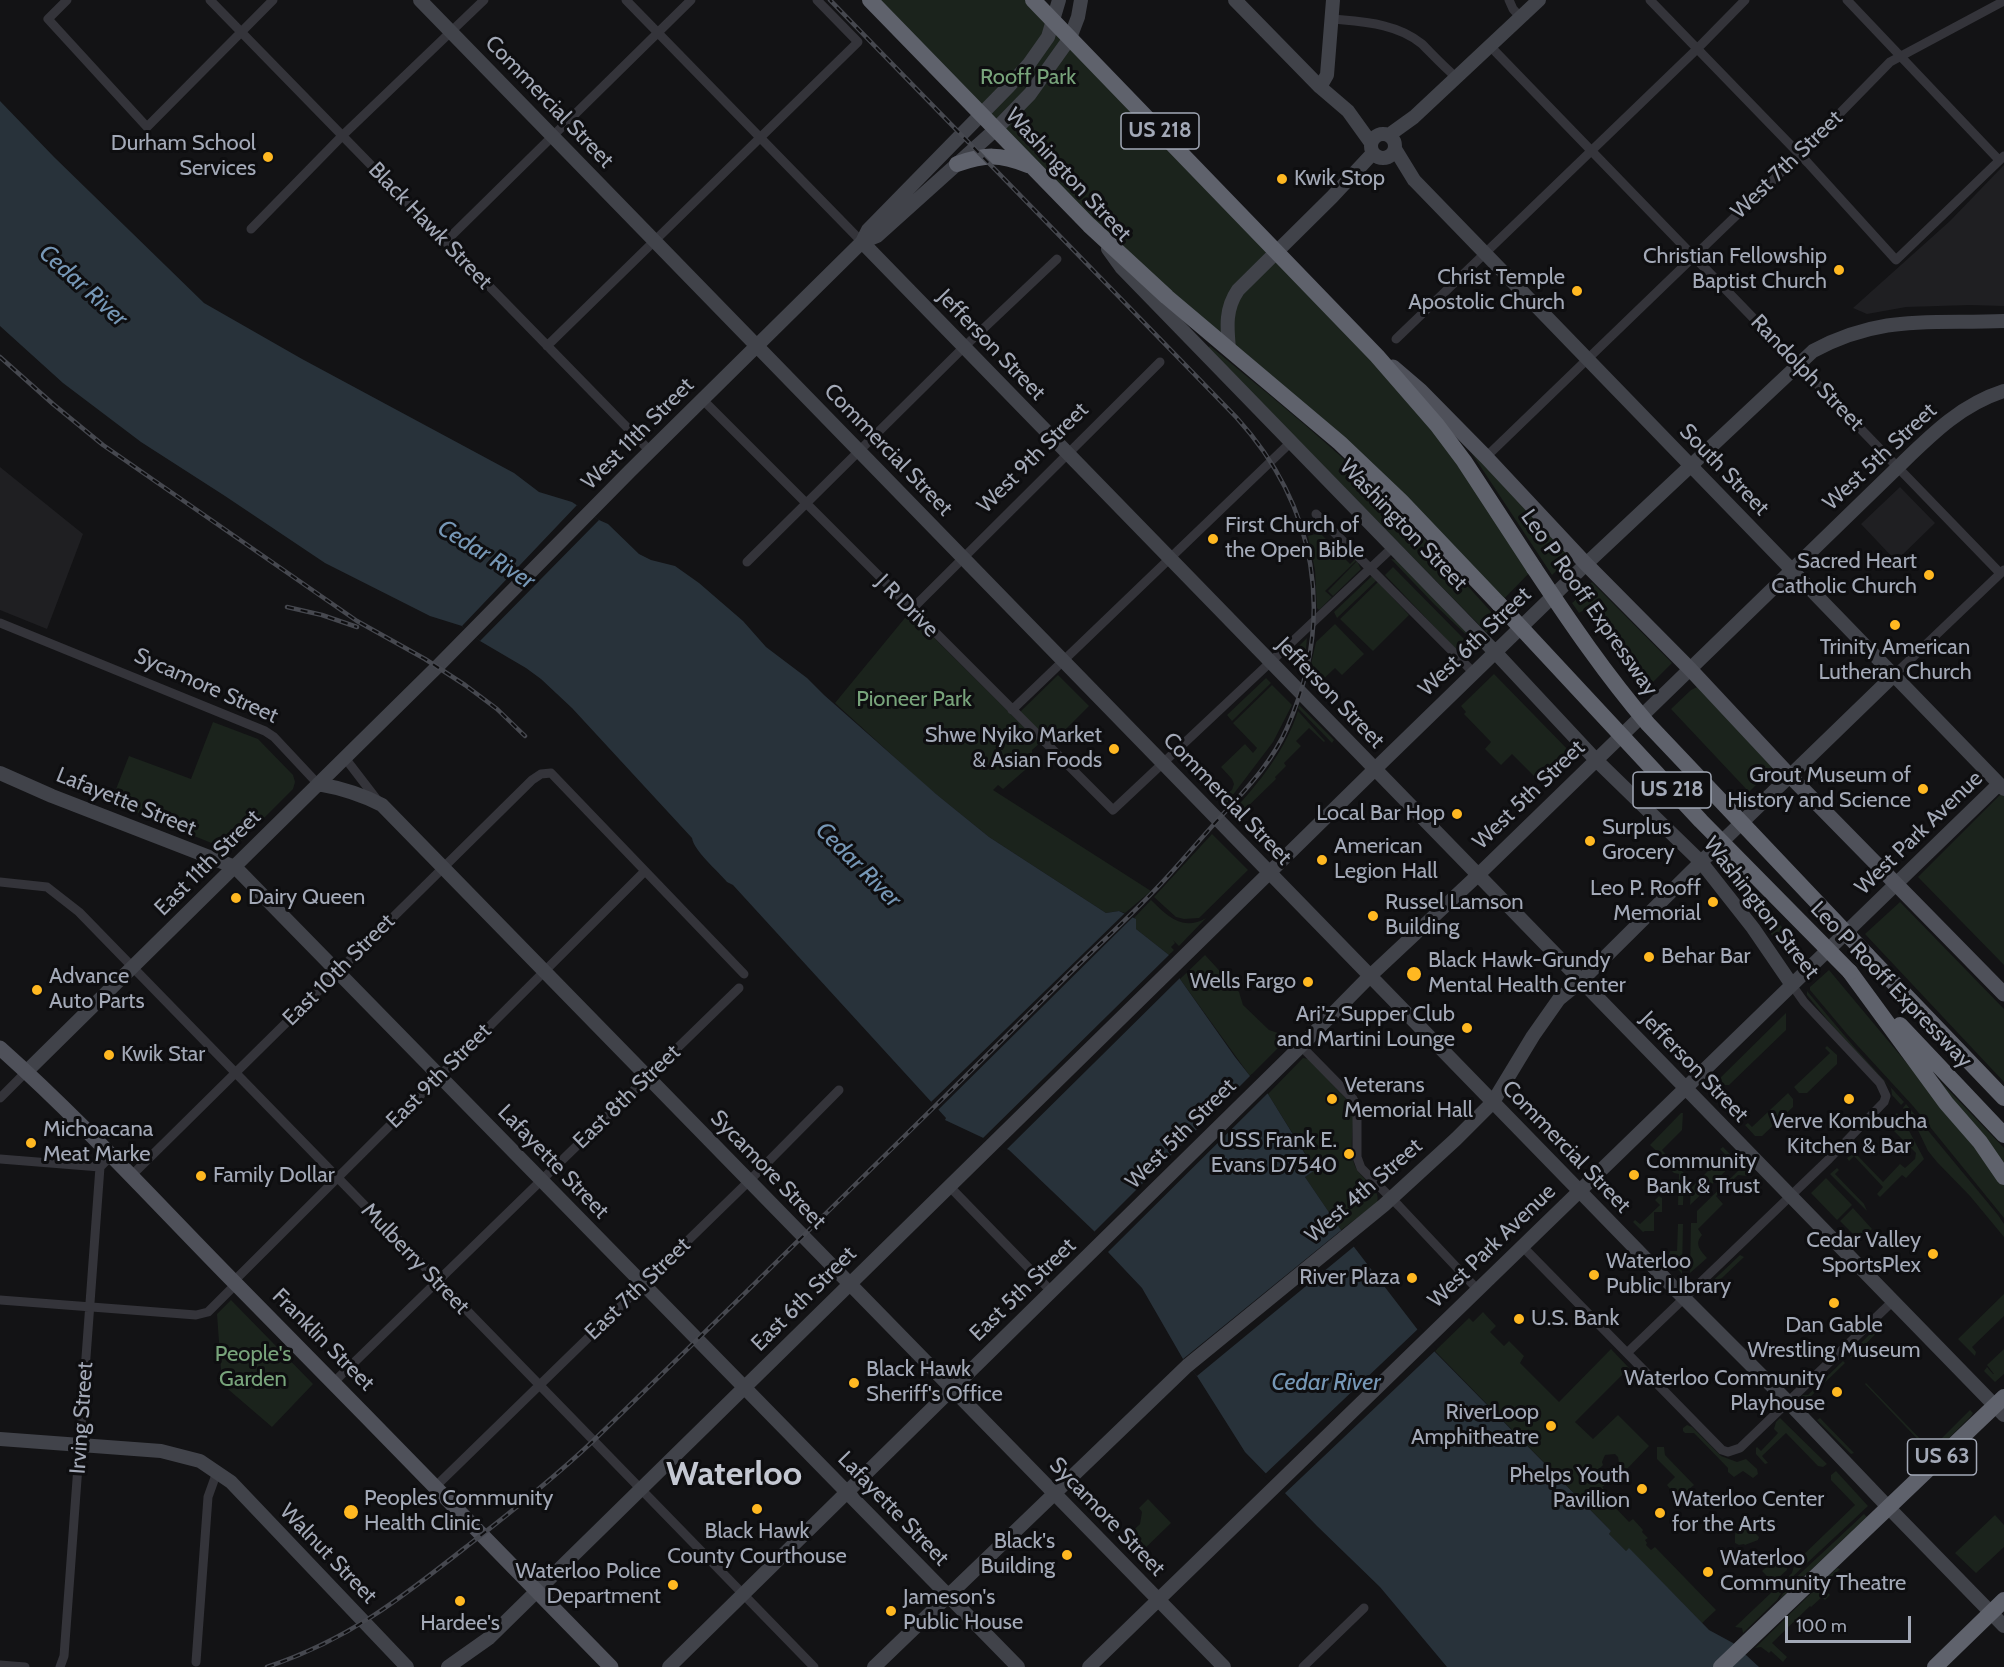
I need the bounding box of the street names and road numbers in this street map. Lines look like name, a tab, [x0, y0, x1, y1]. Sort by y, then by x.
street label: Commercial Street	[479, 30, 619, 174]
street label: Washington Street	[999, 103, 1137, 247]
street label: West 7th Street	[1726, 105, 1848, 225]
road number: US 218	[1121, 113, 1199, 149]
street label: Black Hawk Street	[363, 157, 497, 295]
street label: Jefferson Street	[931, 284, 1051, 406]
street label: Randolph Street	[1745, 309, 1869, 437]
street label: West 11th Street	[576, 372, 700, 496]
street label: Commercial Street	[818, 378, 958, 522]
street label: West 9th Street	[972, 397, 1094, 519]
street label: West 5th Street	[1818, 398, 1942, 516]
street label: South Street	[1674, 419, 1774, 521]
street label: Washington Street	[1334, 454, 1472, 596]
street label: Leo P Rooff Expressway	[1515, 505, 1663, 701]
street label: J R Drive	[870, 569, 944, 643]
street label: West 6th Street	[1413, 582, 1537, 702]
street label: Jefferson Street	[1270, 632, 1390, 754]
street label: Sycamore Street	[130, 642, 282, 730]
street label: Commercial Street	[1157, 727, 1297, 871]
street label: West 5th Street	[1468, 735, 1590, 855]
street label: Lafayette Street	[52, 762, 200, 842]
street label: West Park Avenue	[1850, 765, 1988, 901]
road number: US 218	[1633, 772, 1711, 808]
street label: East 11th Street	[149, 804, 267, 922]
street label: Washington Street	[1697, 832, 1825, 984]
street label: Leo P Rooff Expressway	[1805, 896, 1977, 1074]
street label: East 10th Street	[277, 908, 401, 1032]
street label: Jefferson Street	[1634, 1006, 1754, 1128]
street label: East 9th Street	[381, 1018, 497, 1134]
street label: East 8th Street	[568, 1039, 686, 1155]
street label: West 5th Street	[1120, 1073, 1242, 1195]
street label: Commercial Street	[1496, 1075, 1636, 1219]
street label: Lafayette Street	[492, 1099, 614, 1225]
street label: Sycamore Street	[705, 1105, 831, 1235]
street label: West 4th Street	[1300, 1133, 1428, 1249]
street label: West Park Avenue	[1423, 1178, 1561, 1314]
street label: Mulberry Street	[355, 1198, 475, 1320]
street label: East 7th Street	[580, 1232, 696, 1346]
street label: East 5th Street	[965, 1233, 1081, 1347]
street label: East 6th Street	[746, 1241, 862, 1357]
street label: Franklin Street	[266, 1283, 380, 1397]
street label: Irving Street	[65, 1361, 99, 1475]
road number: US 63	[1908, 1439, 1976, 1475]
street label: Lafayette Street	[832, 1446, 954, 1572]
street label: Sycamore Street	[1044, 1452, 1170, 1582]
street label: Walnut Street	[274, 1499, 382, 1609]

